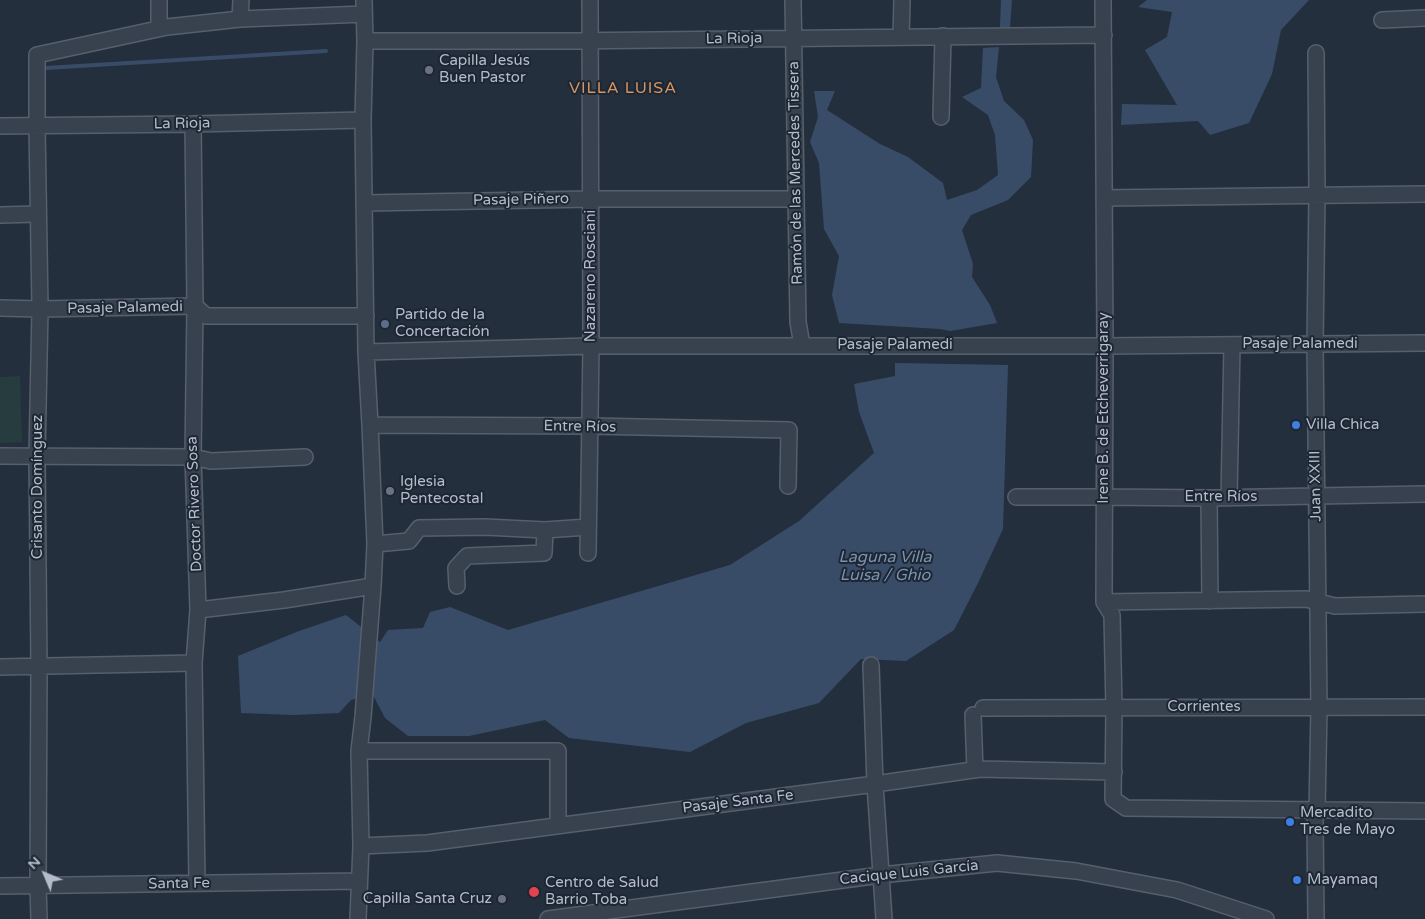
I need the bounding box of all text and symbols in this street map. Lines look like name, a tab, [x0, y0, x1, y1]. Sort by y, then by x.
street label: La Rioja	[705, 30, 763, 48]
place label: Capilla Jesús Buen Pastor	[439, 52, 530, 87]
street label: Ramón de las Mercedes Tissera	[785, 61, 807, 285]
marker: Capilla Jesús Buen Pastor	[423, 64, 435, 76]
district label: VILLA LUISA	[568, 79, 678, 99]
street label: La Rioja	[153, 115, 211, 133]
street label: Pasaje Piñero	[473, 190, 569, 210]
street label: Nazareno Rosciani	[582, 210, 600, 342]
street label: Pasaje Palamedi	[67, 298, 183, 318]
place label: Partido de la Concertación	[395, 306, 490, 341]
street label: Irene B. de Etcheverrigaray	[1095, 312, 1113, 504]
marker: Partido de la Concertación	[379, 318, 391, 330]
street label: Pasaje Palamedi	[1242, 335, 1358, 353]
street label: Pasaje Palamedi	[837, 336, 953, 354]
street label: Crisanto Domínguez	[29, 415, 47, 559]
place label: Villa Chica	[1306, 416, 1380, 434]
street label: Entre Ríos	[543, 417, 617, 437]
marker: Villa Chica	[1290, 419, 1302, 431]
street label: Doctor Rivero Sosa	[184, 436, 206, 572]
street label: Juan XXIII	[1306, 450, 1326, 522]
place label: Iglesia Pentecostal	[400, 473, 484, 508]
marker: Iglesia Pentecostal	[384, 485, 396, 497]
street label: Entre Ríos	[1185, 488, 1257, 506]
water label: Laguna Villa Luisa / Ghio	[839, 548, 931, 586]
street label: Corrientes	[1167, 698, 1241, 716]
street label: Pasaje Santa Fe	[681, 786, 795, 818]
place label: Mercadito Tres de Mayo	[1300, 804, 1395, 839]
marker: Mercadito Tres de Mayo	[1284, 816, 1296, 828]
north arrow	[20, 849, 70, 899]
text: N	[24, 853, 44, 873]
street label: Cacique Luis García	[839, 857, 979, 889]
place label: Mayamaq	[1307, 871, 1378, 889]
street label: Santa Fe	[148, 874, 210, 894]
place label: Centro de Salud Barrio Toba	[545, 874, 659, 909]
marker: Mayamaq	[1291, 874, 1303, 886]
marker: Centro de Salud Barrio Toba	[527, 885, 541, 899]
place label: Capilla Santa Cruz	[363, 890, 492, 908]
marker: Capilla Santa Cruz	[496, 893, 508, 905]

